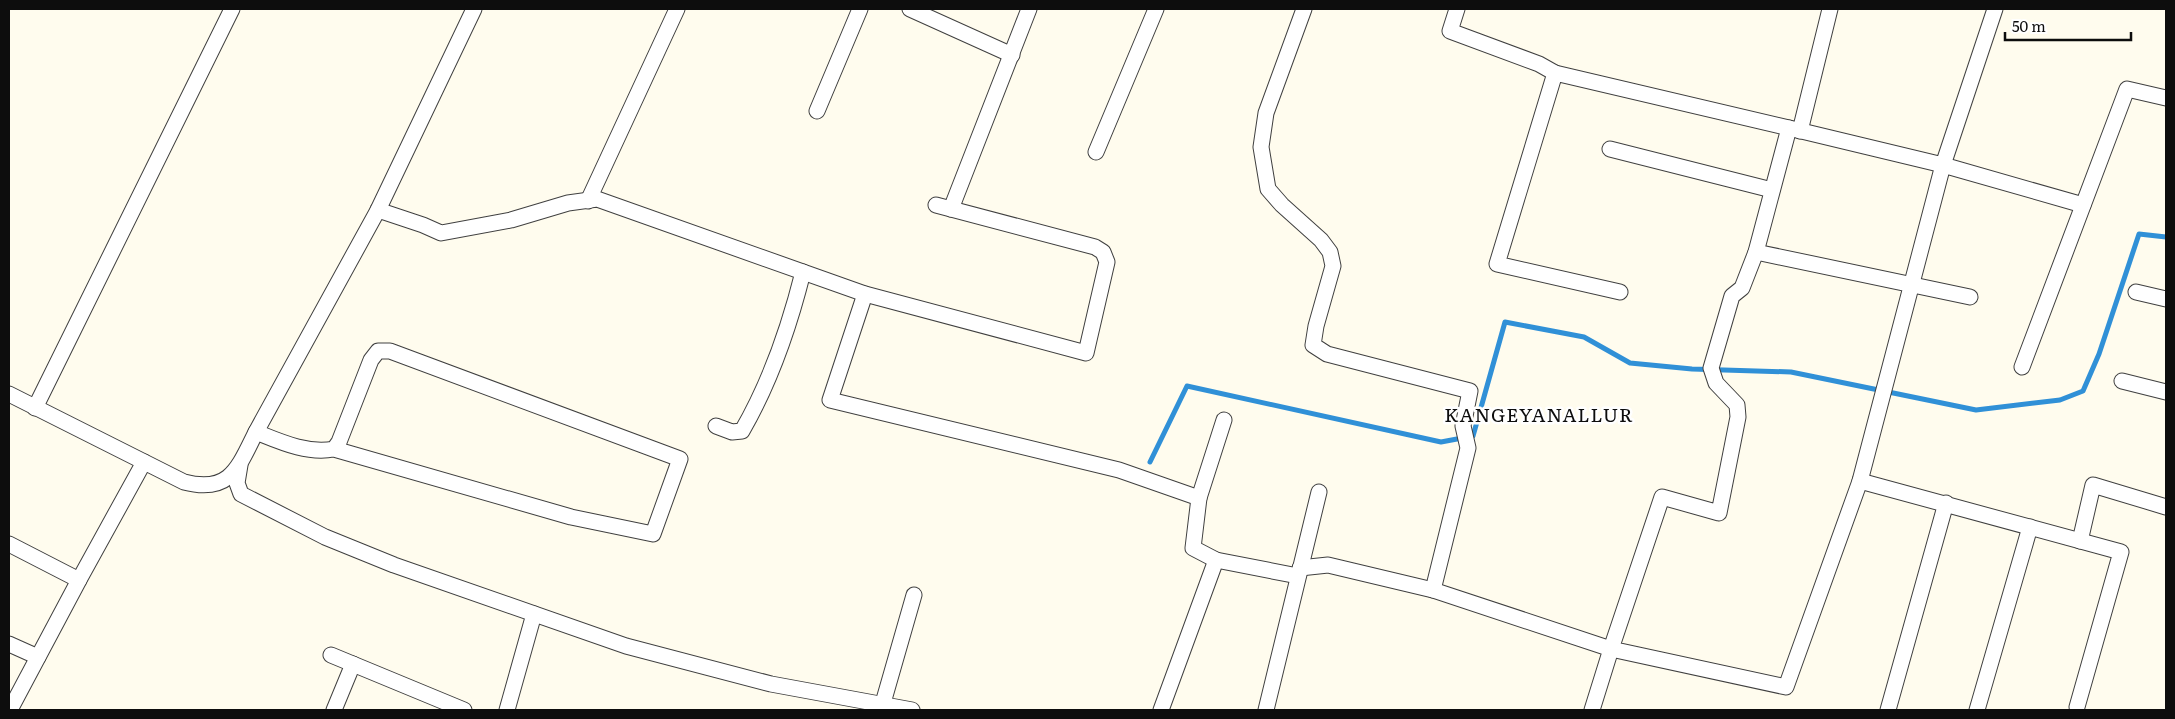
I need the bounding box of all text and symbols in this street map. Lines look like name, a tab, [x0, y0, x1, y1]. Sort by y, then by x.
scale bar	[2005, 10, 2131, 42]
text: 50 m	[2012, 14, 2046, 37]
district label: KANGEYANALLUR	[1444, 400, 1634, 428]

